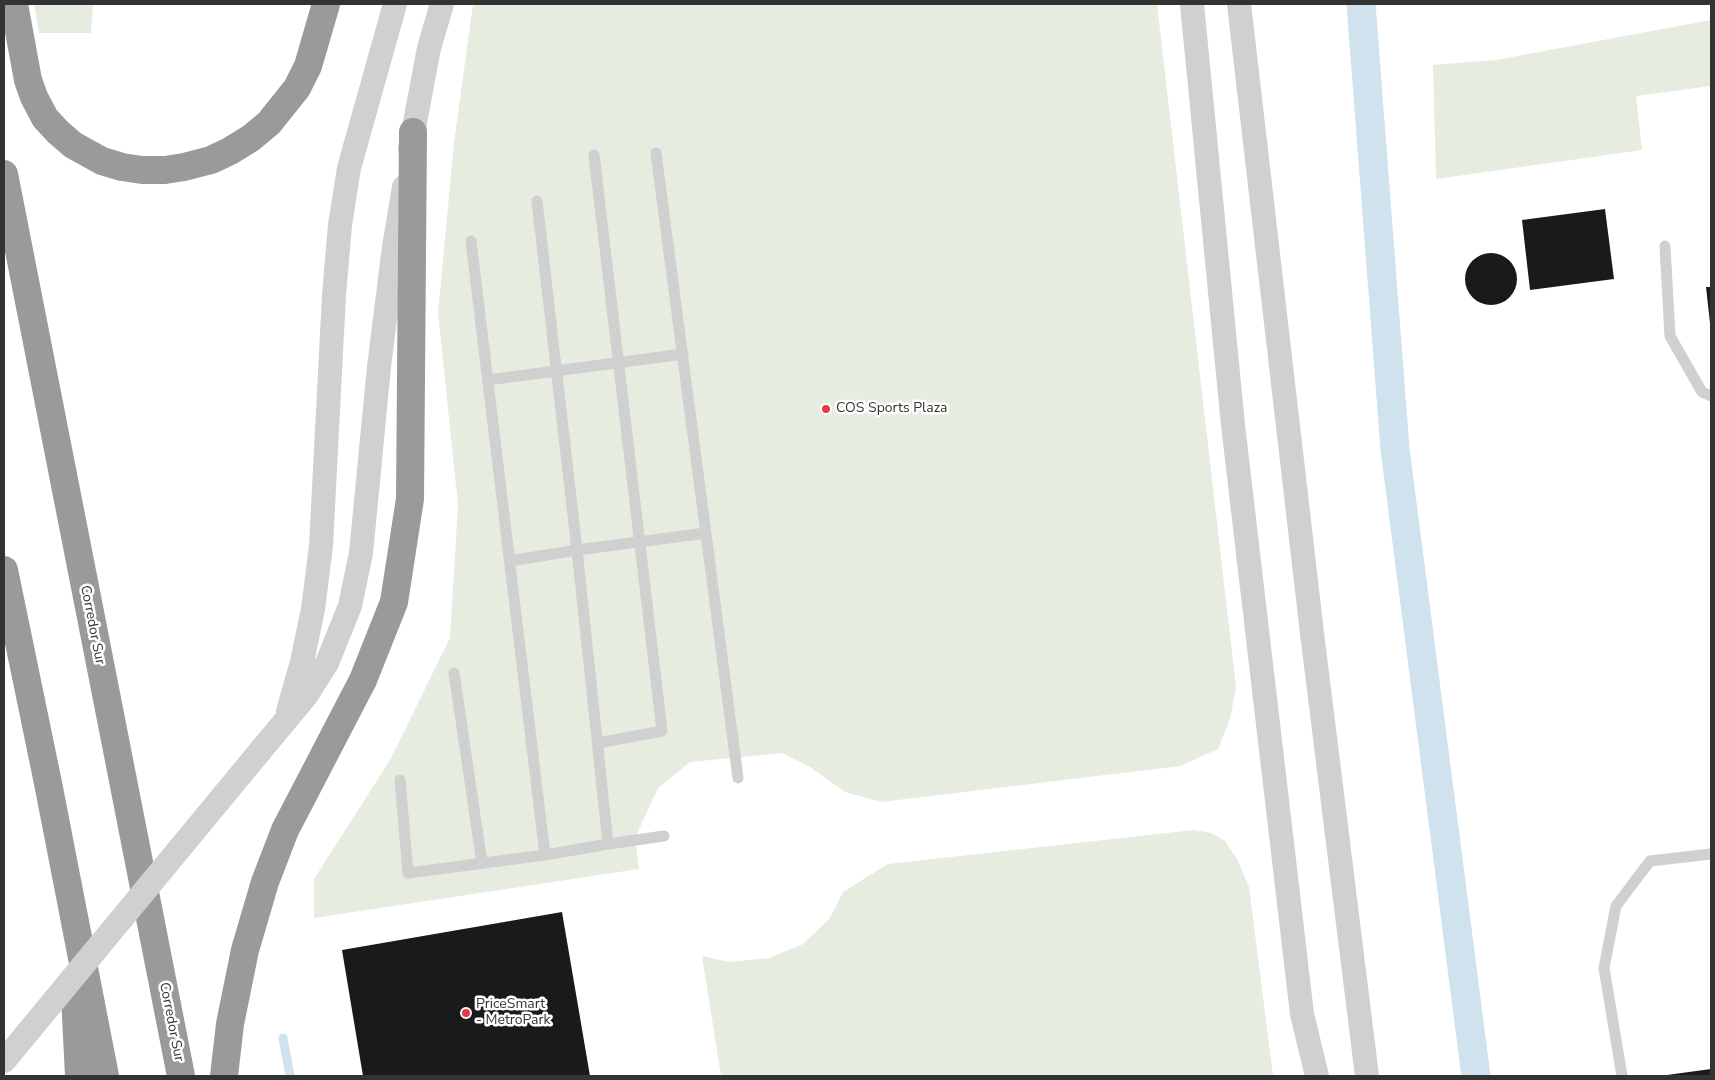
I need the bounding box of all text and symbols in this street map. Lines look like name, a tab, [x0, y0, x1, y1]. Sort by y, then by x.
place label: COS Sports Plaza	[836, 401, 947, 417]
marker: COS Sports Plaza	[820, 403, 832, 415]
street label: Corredor Sur	[76, 584, 108, 666]
street label: Corredor Sur	[155, 981, 187, 1063]
place label: PriceSmart - MetroPark	[476, 997, 551, 1030]
marker: PriceSmart - MetroPark	[460, 1007, 472, 1019]

